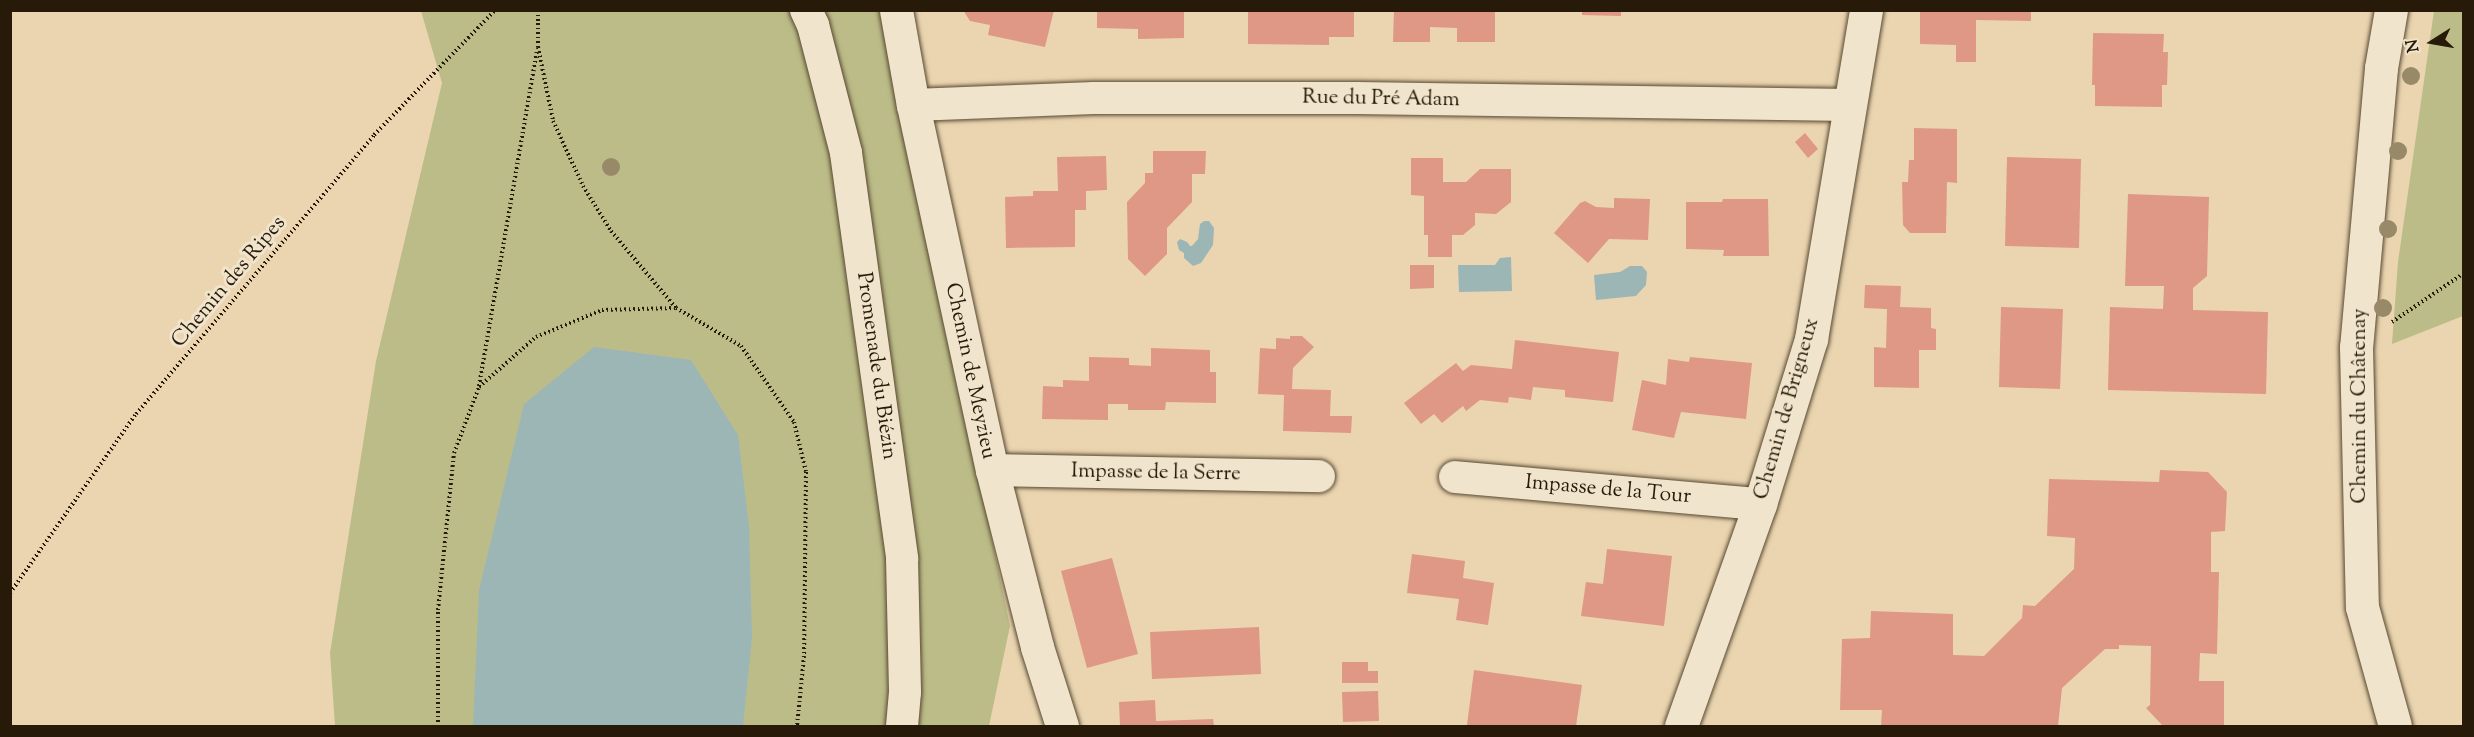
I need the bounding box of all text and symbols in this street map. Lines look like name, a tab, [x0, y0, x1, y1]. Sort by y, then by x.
north arrow	[2402, 12, 2462, 72]
text: N	[2401, 37, 2426, 54]
street label: Rue du Pré Adam	[1302, 85, 1460, 113]
street label: Chemin des Ripes	[167, 211, 291, 353]
street label: Promenade du Biézin	[850, 271, 902, 461]
street label: Chemin de Meyzieu	[939, 281, 1001, 461]
street label: Chemin du Châtenay	[2347, 308, 2373, 504]
street label: Chemin de Brigneux	[1749, 315, 1825, 503]
street label: Impasse de la Serre	[1071, 459, 1241, 487]
street label: Impasse de la Tour	[1524, 470, 1692, 510]

